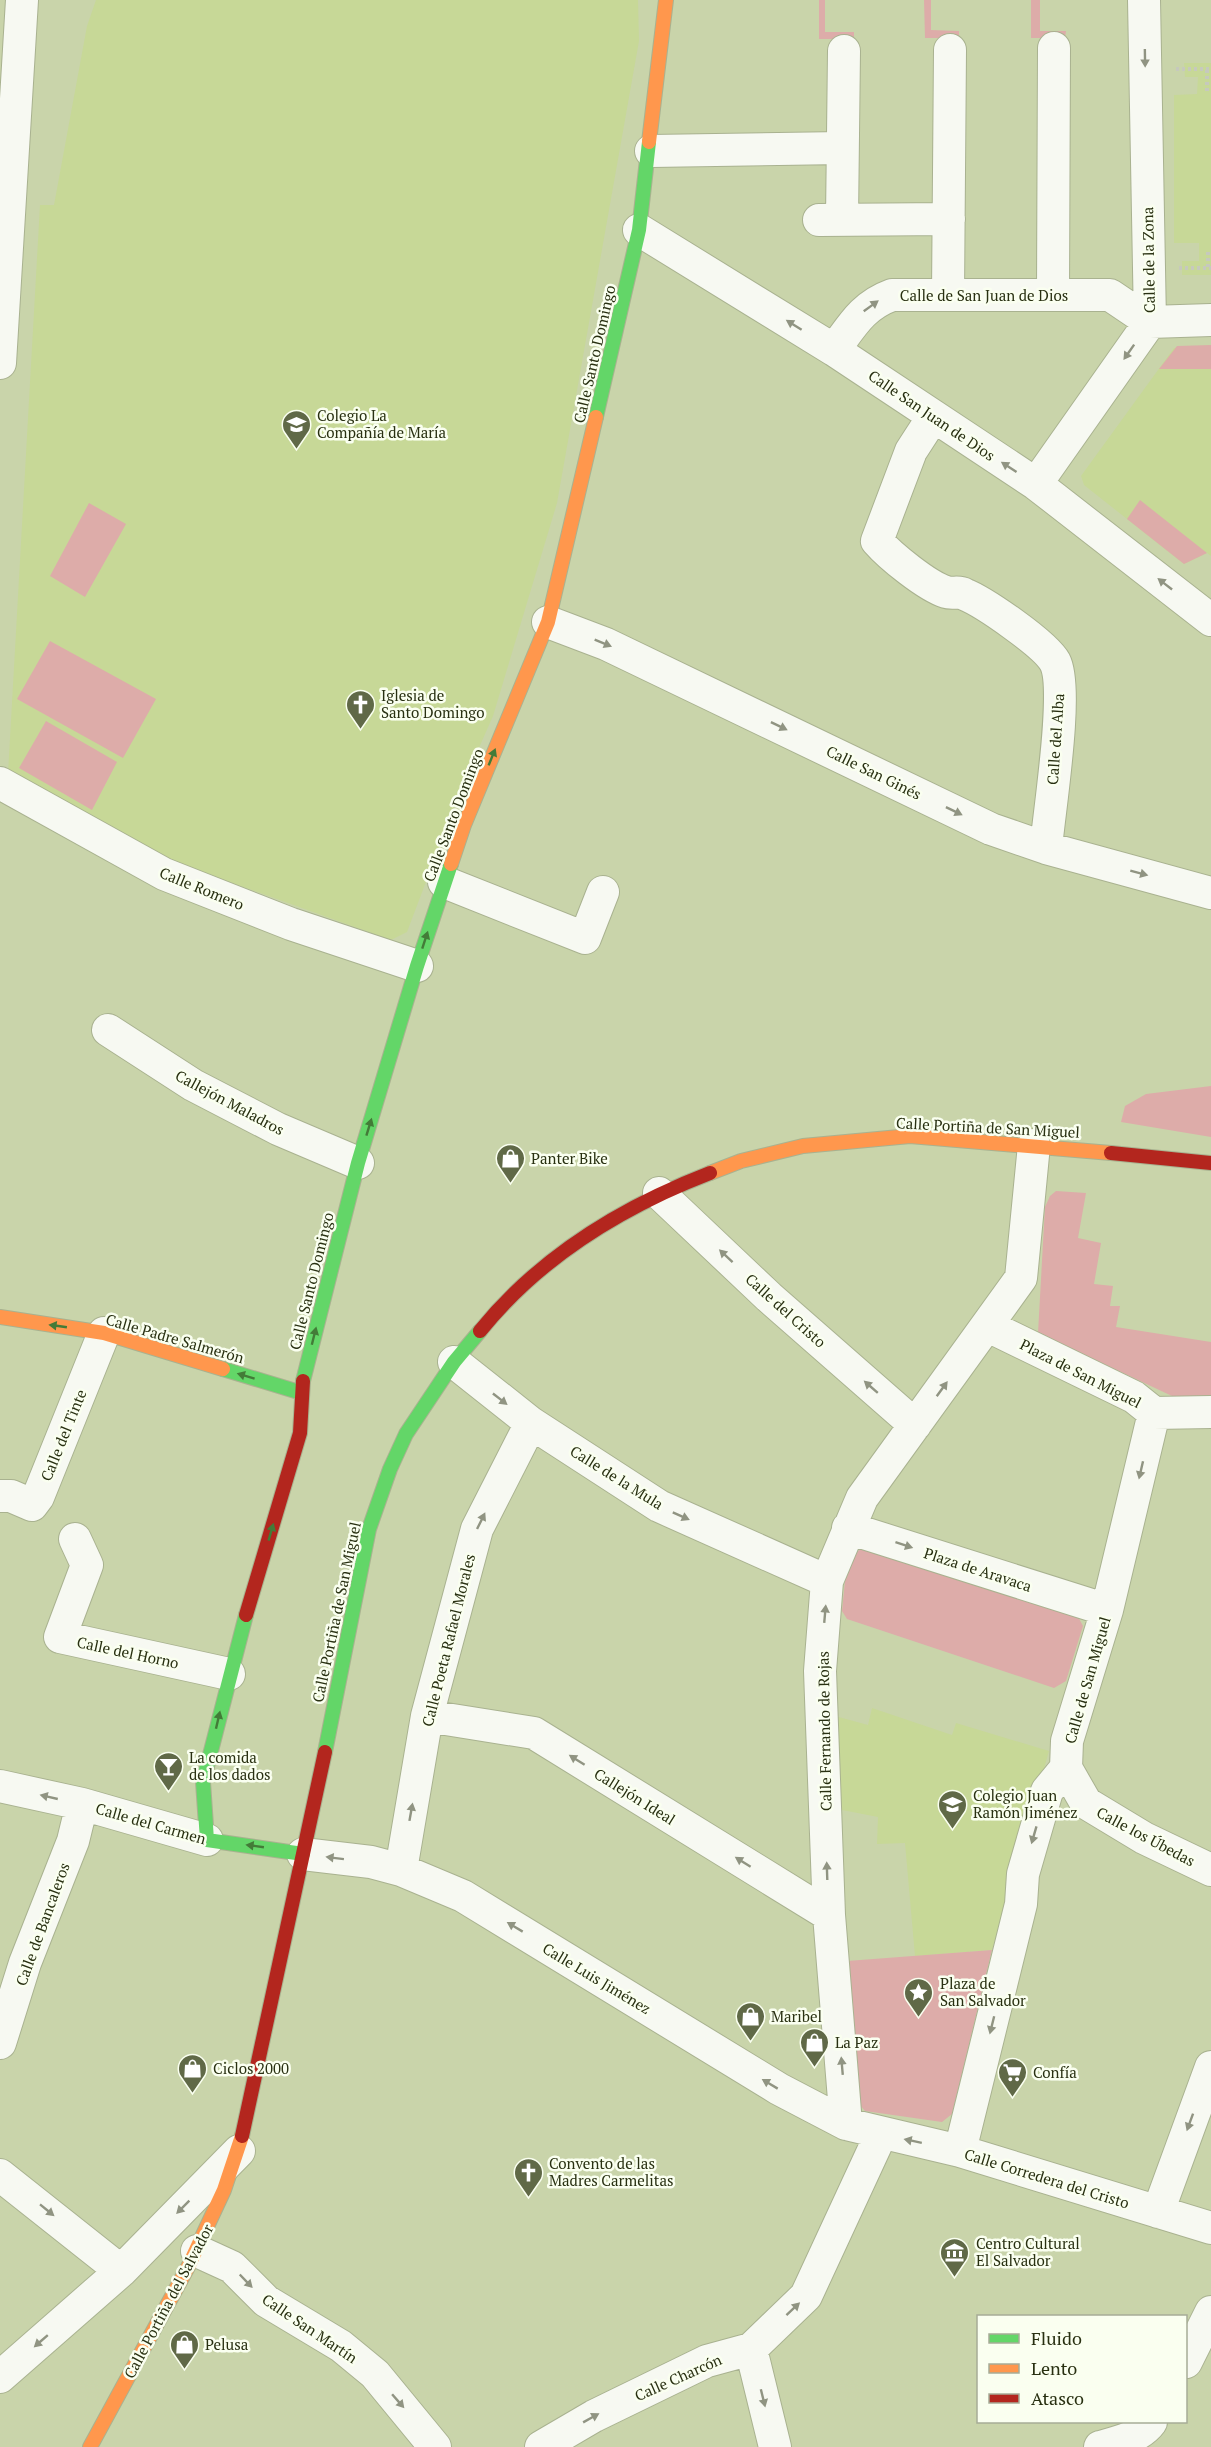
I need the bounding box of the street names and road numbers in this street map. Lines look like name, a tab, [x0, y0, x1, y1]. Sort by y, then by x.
street label: Calle de la Zona	[1137, 206, 1159, 313]
street label: Calle Santo Domingo	[568, 283, 620, 425]
street label: Calle de San Juan de Dios	[900, 285, 1068, 305]
street label: Calle San Juan de Dios	[865, 365, 999, 465]
street label: Calle del Alba	[1042, 692, 1068, 785]
street label: Calle San Ginés	[823, 740, 925, 804]
street label: Calle Santo Domingo	[418, 746, 488, 884]
street label: Calle Romero	[157, 862, 247, 914]
street label: Callejón Maladros	[172, 1065, 288, 1139]
street label: Calle Portiña de San Miguel	[896, 1112, 1080, 1142]
street label: Calle Santo Domingo	[284, 1210, 338, 1352]
street label: Calle del Cristo	[741, 1269, 831, 1351]
street label: Calle Padre Salmerón	[104, 1309, 246, 1367]
street label: Plaza de San Miguel	[1017, 1334, 1145, 1412]
street label: Calle del Tinte	[36, 1386, 90, 1484]
street label: Calle de la Mula	[567, 1440, 668, 1514]
street label: Calle Portiña de San Miguel	[307, 1520, 365, 1704]
street label: Plaza de Aravaca	[922, 1542, 1035, 1596]
street label: Calle Poeta Rafael Morales	[417, 1552, 479, 1728]
street label: Calle de San Miguel	[1059, 1614, 1115, 1746]
street label: Calle del Horno	[75, 1631, 181, 1673]
street label: Calle Fernando de Rojas	[813, 1651, 835, 1811]
street label: Callejón Ideal	[591, 1763, 679, 1829]
street label: Calle del Carmen	[94, 1798, 209, 1848]
street label: Calle los Úbedas	[1093, 1802, 1199, 1870]
street label: Calle de Bancaleros	[10, 1860, 74, 1988]
street label: Calle Luis Jiménez	[539, 1938, 655, 2018]
street label: Calle Corredera del Cristo	[962, 2143, 1132, 2213]
street label: Calle Portiña del Salvador	[119, 2220, 217, 2382]
street label: Calle San Martín	[258, 2289, 362, 2367]
street label: Calle Charcón	[631, 2349, 725, 2405]

